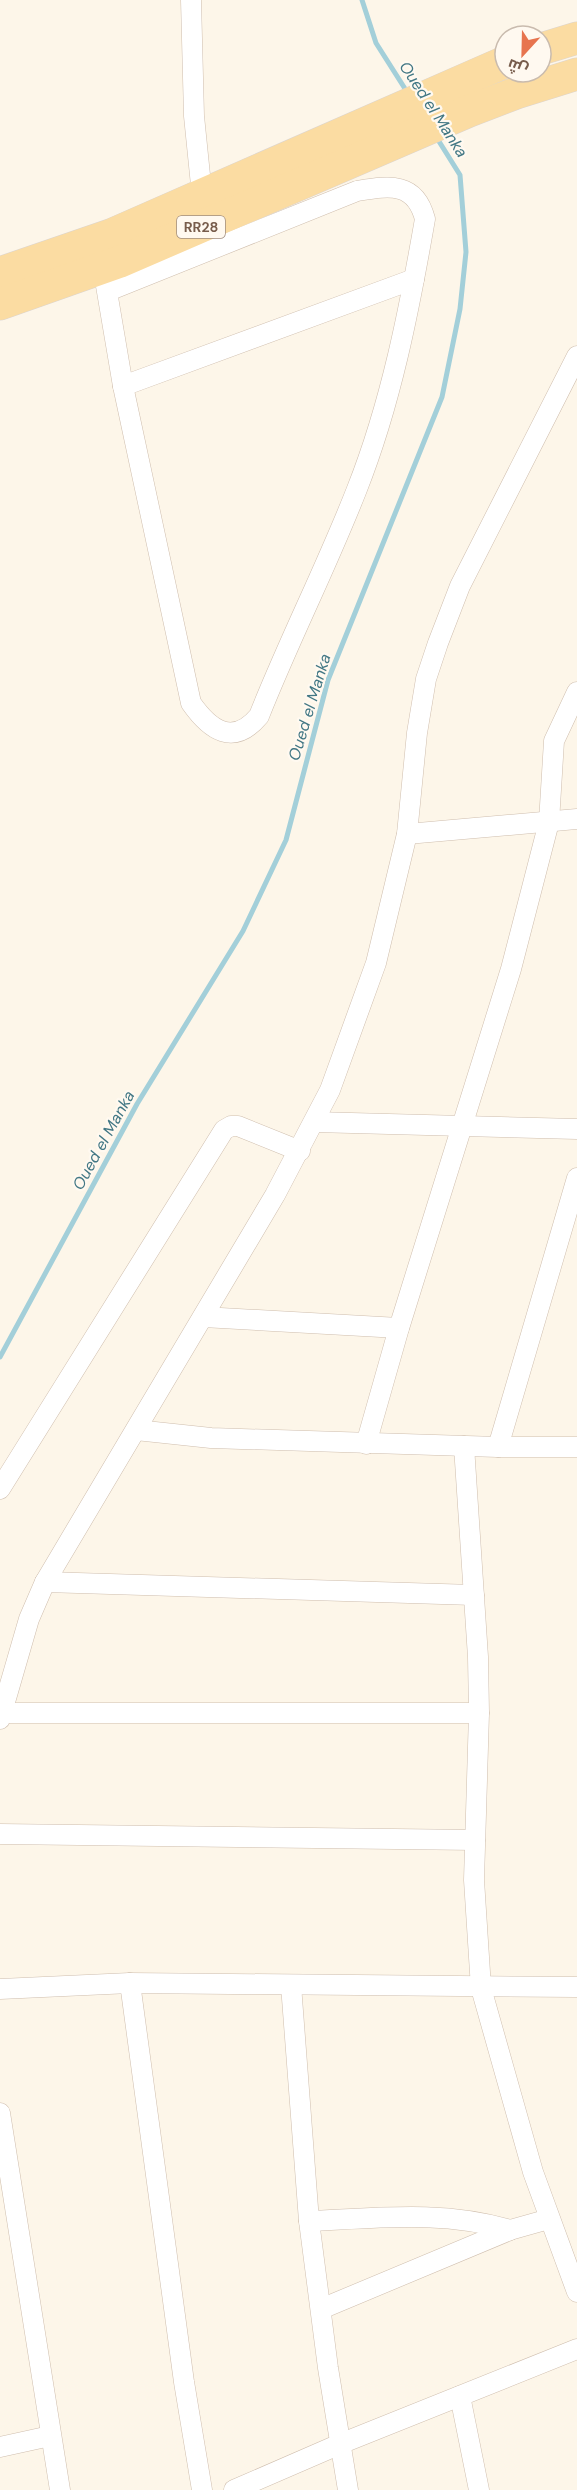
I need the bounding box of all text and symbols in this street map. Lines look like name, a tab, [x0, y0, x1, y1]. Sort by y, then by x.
north arrow	[493, 24, 553, 84]
text: ش	[504, 54, 531, 81]
water label: Oued el Manka	[395, 57, 473, 162]
road number: RR28	[177, 216, 225, 238]
water label: Oued el Manka	[283, 651, 336, 763]
water label: Oued el Manka	[67, 1087, 140, 1194]

